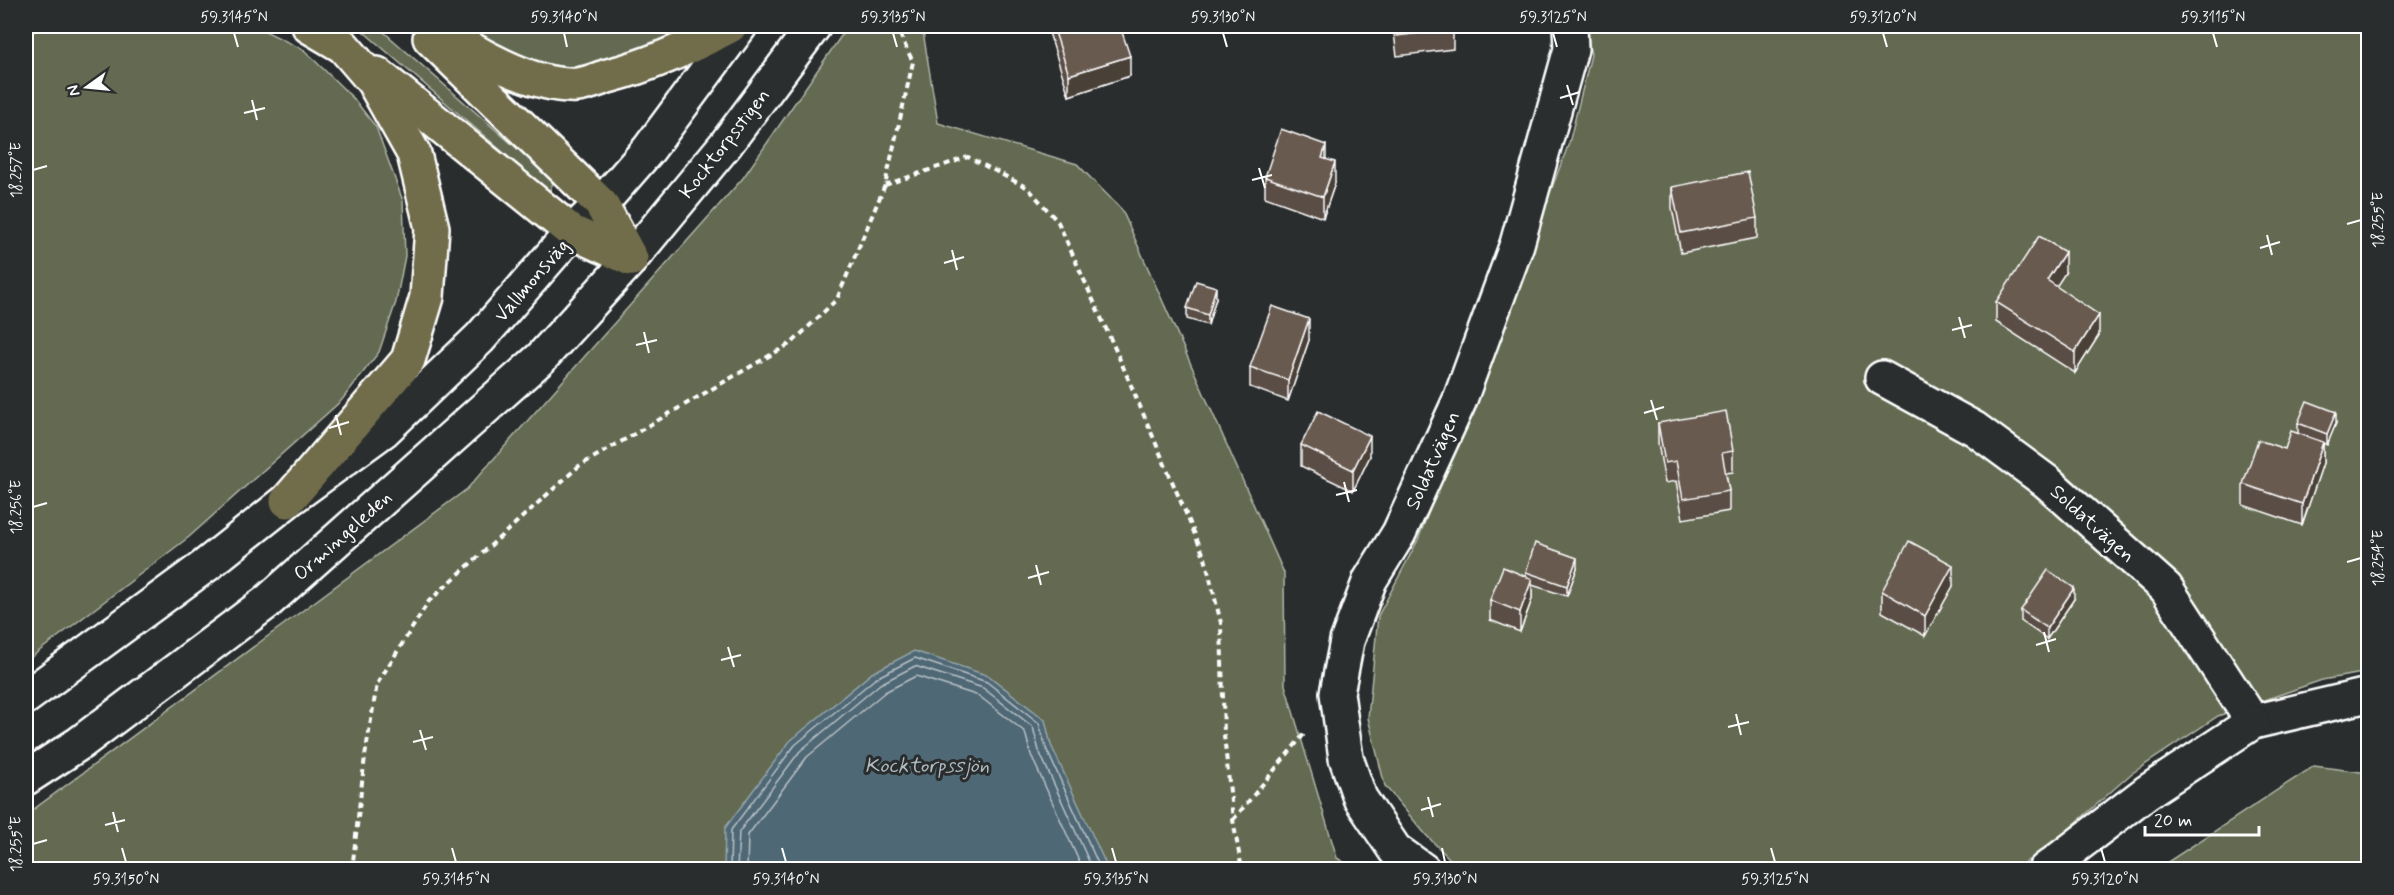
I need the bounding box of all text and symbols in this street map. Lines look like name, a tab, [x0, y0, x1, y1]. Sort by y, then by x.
text: 59.3145°N	[200, 8, 268, 28]
text: 59.3140°N	[531, 8, 597, 28]
text: 59.3135°N	[861, 8, 925, 28]
text: 59.3130°N	[1191, 8, 1255, 28]
text: 59.3125°N	[1519, 8, 1587, 28]
text: 59.3120°N	[1849, 8, 1917, 28]
text: 59.3115°N	[2181, 8, 2245, 28]
north arrow	[57, 57, 117, 117]
text: N	[62, 83, 85, 98]
street label: Kocktorpsstigen	[674, 83, 777, 205]
text: 18.257°E	[7, 142, 27, 198]
text: 18.255°E	[2369, 192, 2389, 248]
street label: Vallmonsväg	[488, 233, 576, 329]
street label: Soldatvägen	[1400, 407, 1467, 514]
text: 18.256°E	[7, 479, 27, 534]
street label: Soldatvägen	[2044, 479, 2140, 569]
street label: Ormingeleden	[288, 485, 398, 588]
text: 18.254°E	[2369, 530, 2389, 586]
water label: Kocktorpssjön	[865, 752, 989, 780]
scale bar	[2145, 799, 2259, 837]
text: 20 m	[2154, 809, 2192, 833]
text: 18.255°E	[7, 816, 27, 872]
text: 59.3150°N	[93, 870, 159, 890]
text: 59.3145°N	[422, 870, 490, 890]
text: 59.3140°N	[753, 870, 819, 890]
text: 59.3135°N	[1084, 870, 1148, 890]
text: 59.3130°N	[1413, 870, 1477, 890]
text: 59.3125°N	[1741, 870, 1809, 890]
text: 59.3120°N	[2071, 870, 2139, 890]

